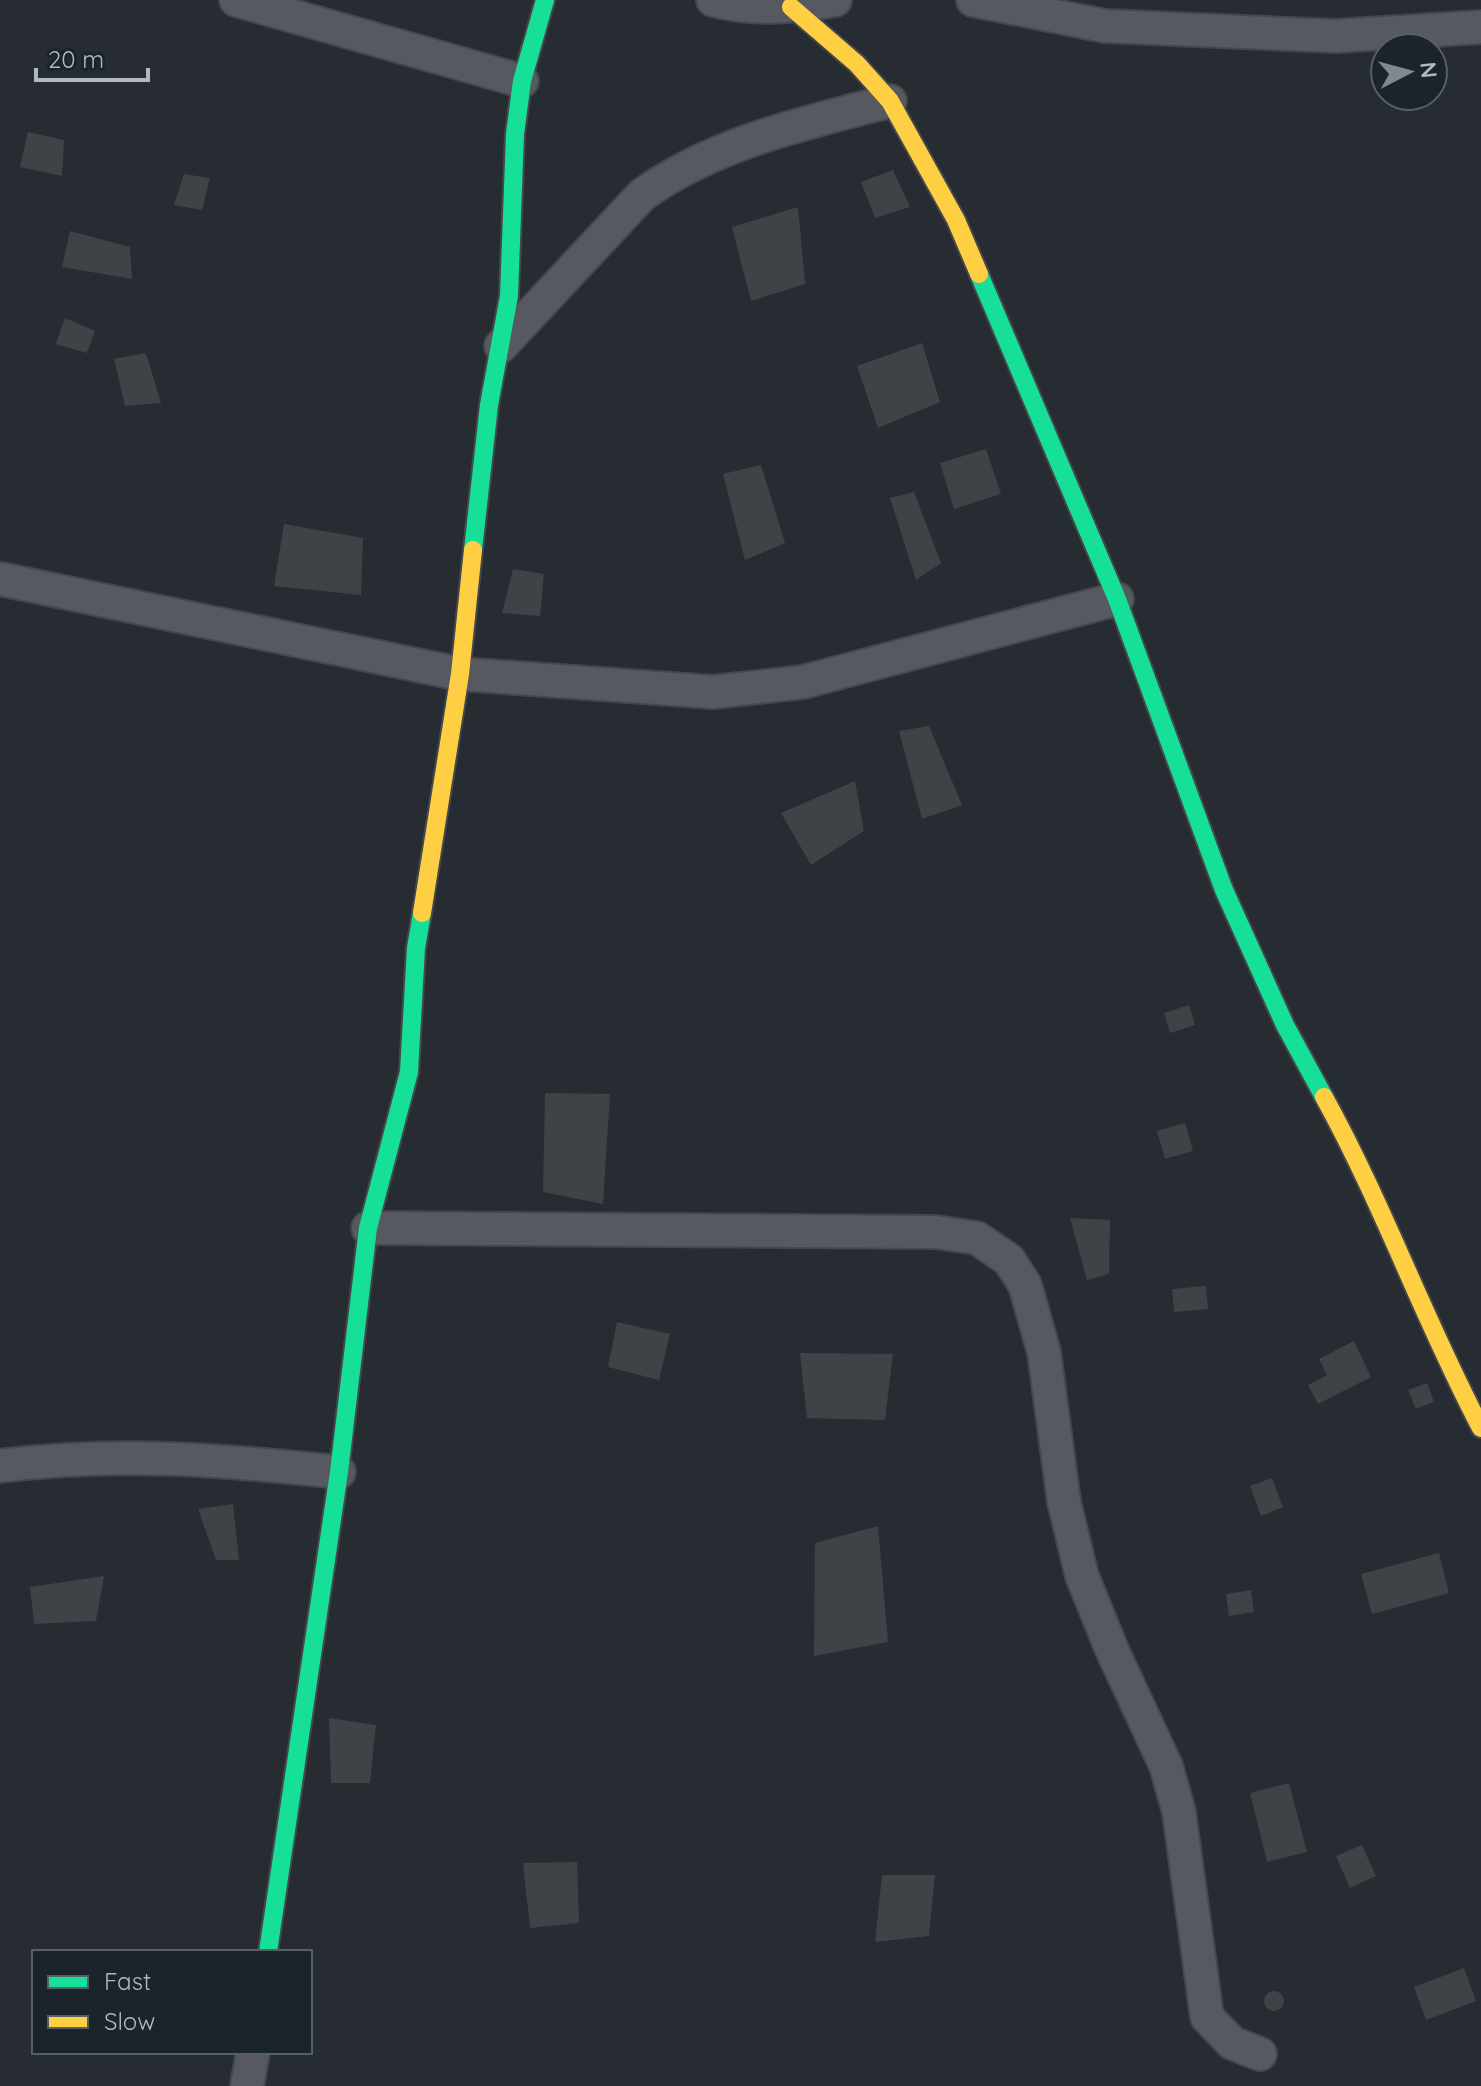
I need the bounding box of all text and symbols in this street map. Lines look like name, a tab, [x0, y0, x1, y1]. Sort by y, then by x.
scale bar	[36, 32, 148, 82]
north arrow	[1369, 32, 1449, 112]
text: 20 m	[48, 44, 104, 74]
text: N	[1414, 60, 1444, 79]
legend	[32, 1950, 312, 2054]
text: Fast	[104, 1966, 151, 1996]
text: Slow	[104, 2006, 155, 2036]

